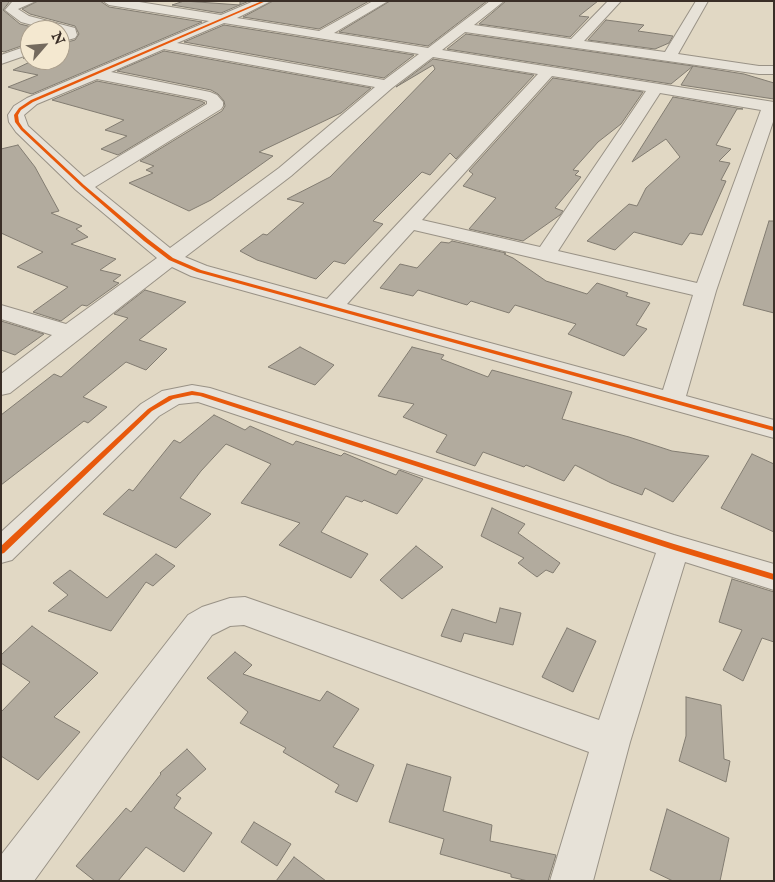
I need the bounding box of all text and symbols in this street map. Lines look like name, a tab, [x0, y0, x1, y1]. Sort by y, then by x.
north arrow	[20, 20, 70, 70]
text: N	[47, 29, 68, 48]

